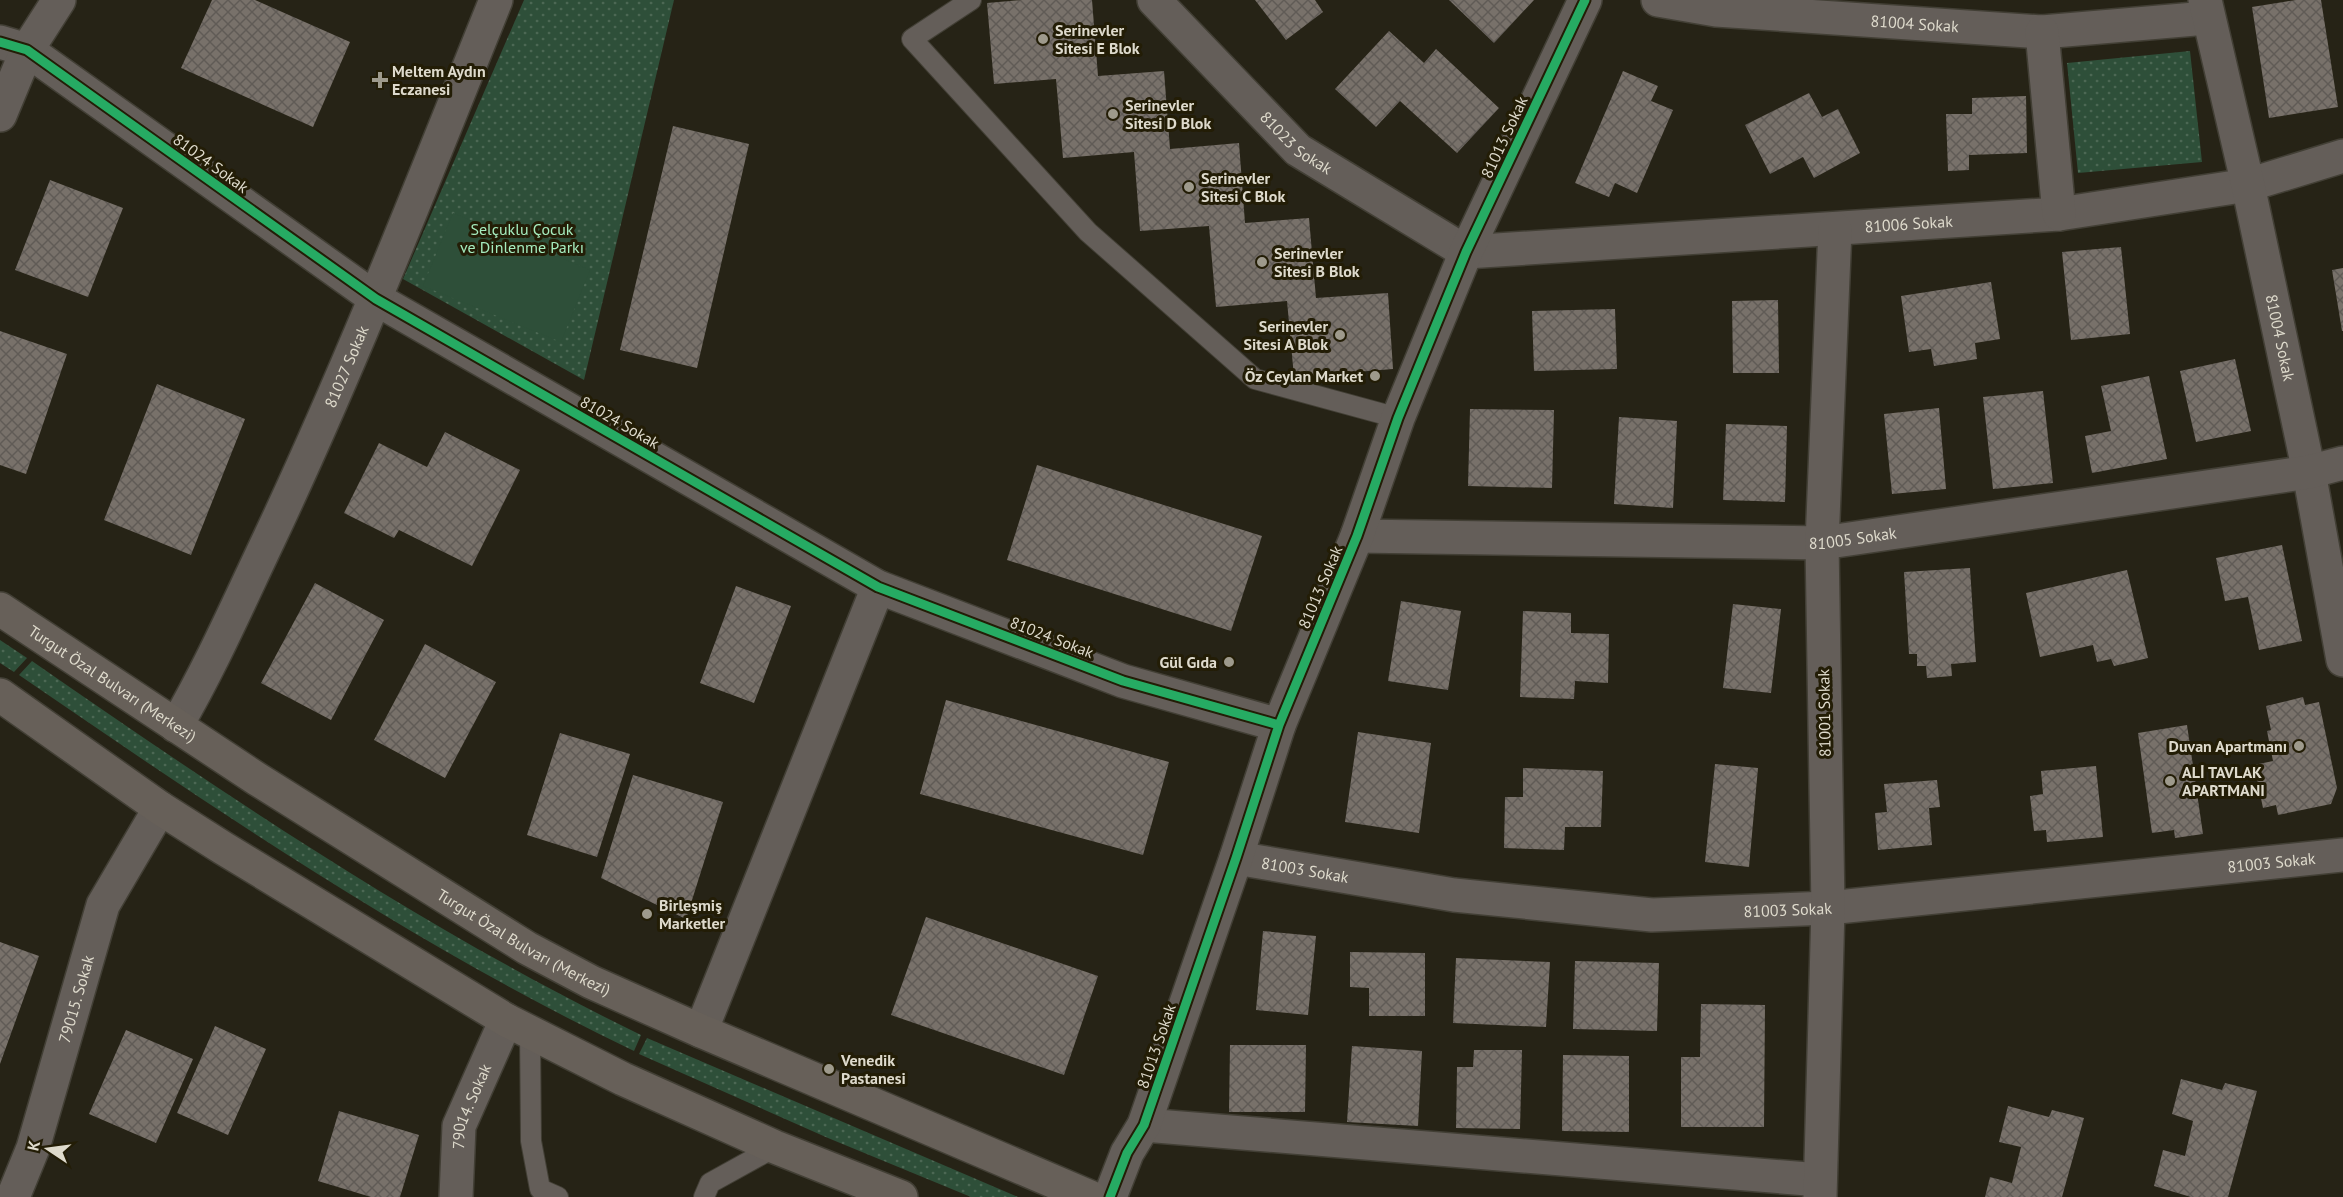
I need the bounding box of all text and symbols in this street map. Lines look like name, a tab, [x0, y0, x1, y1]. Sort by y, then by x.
street label: 81004 Sokak	[1870, 10, 1960, 36]
place label: Serinevler Sitesi E Blok	[1055, 20, 1140, 58]
marker: Serinevler Sitesi E Blok	[1036, 32, 1050, 46]
place label: Meltem Aydın Eczanesi	[392, 61, 486, 99]
marker: Meltem Aydın Eczanesi	[373, 73, 387, 87]
street label: 81013 Sokak	[1476, 93, 1532, 181]
place label: Serinevler Sitesi D Blok	[1125, 95, 1211, 133]
marker: Serinevler Sitesi D Blok	[1106, 107, 1120, 121]
street label: 81023 Sokak	[1256, 107, 1336, 179]
street label: 81024 Sokak	[169, 129, 253, 197]
place label: Serinevler Sitesi C Blok	[1201, 168, 1285, 206]
marker: Serinevler Sitesi C Blok	[1182, 180, 1196, 194]
street label: 81006 Sokak	[1864, 211, 1954, 236]
park label: Selçuklu Çocuk ve Dinlenme Parkı	[460, 219, 584, 257]
place label: Serinevler Sitesi B Blok	[1274, 243, 1360, 281]
marker: Serinevler Sitesi B Blok	[1255, 255, 1269, 269]
street label: 81004 Sokak	[2261, 292, 2299, 383]
place label: Serinevler Sitesi A Blok	[1243, 316, 1328, 354]
street label: 81027 Sokak	[320, 322, 373, 411]
marker: Serinevler Sitesi A Blok	[1333, 328, 1347, 342]
place label: Öz Ceylan Market	[1245, 366, 1363, 386]
marker: Öz Ceylan Market	[1368, 369, 1382, 383]
street label: 81024 Sokak	[577, 391, 663, 453]
street label: 81005 Sokak	[1809, 522, 1898, 553]
street label: 81013 Sokak	[1294, 542, 1347, 632]
street label: 81024 Sokak	[1007, 612, 1097, 662]
street label: Turgut Özal Bulvarı (Merkezi)	[25, 621, 200, 746]
place label: Gül Gıda	[1159, 652, 1217, 672]
marker: Gül Gıda	[1222, 655, 1236, 669]
street label: 81001 Sokak	[1813, 668, 1835, 757]
place label: Duvan Apartmanı	[2169, 736, 2287, 756]
marker: Duvan Apartmanı	[2292, 739, 2306, 753]
place label: ALİ TAVLAK APARTMANI	[2182, 762, 2265, 800]
marker: ALİ TAVLAK APARTMANI	[2163, 774, 2177, 788]
street label: 81003 Sokak	[2226, 848, 2317, 877]
street label: 81003 Sokak	[1260, 852, 1351, 887]
street label: Turgut Özal Bulvarı (Merkezi)	[433, 884, 614, 999]
place label: Birleşmiş Marketler	[659, 895, 726, 933]
street label: 81003 Sokak	[1743, 898, 1833, 921]
marker: Birleşmiş Marketler	[640, 907, 654, 921]
street label: 79015. Sokak	[54, 952, 98, 1045]
street label: 81013 Sokak	[1132, 1001, 1180, 1091]
place label: Venedik Pastanesi	[840, 1050, 906, 1088]
street label: 79014. Sokak	[448, 1060, 496, 1150]
marker: Venedik Pastanesi	[822, 1062, 836, 1076]
north arrow	[18, 1119, 78, 1179]
text: K	[23, 1138, 44, 1153]

